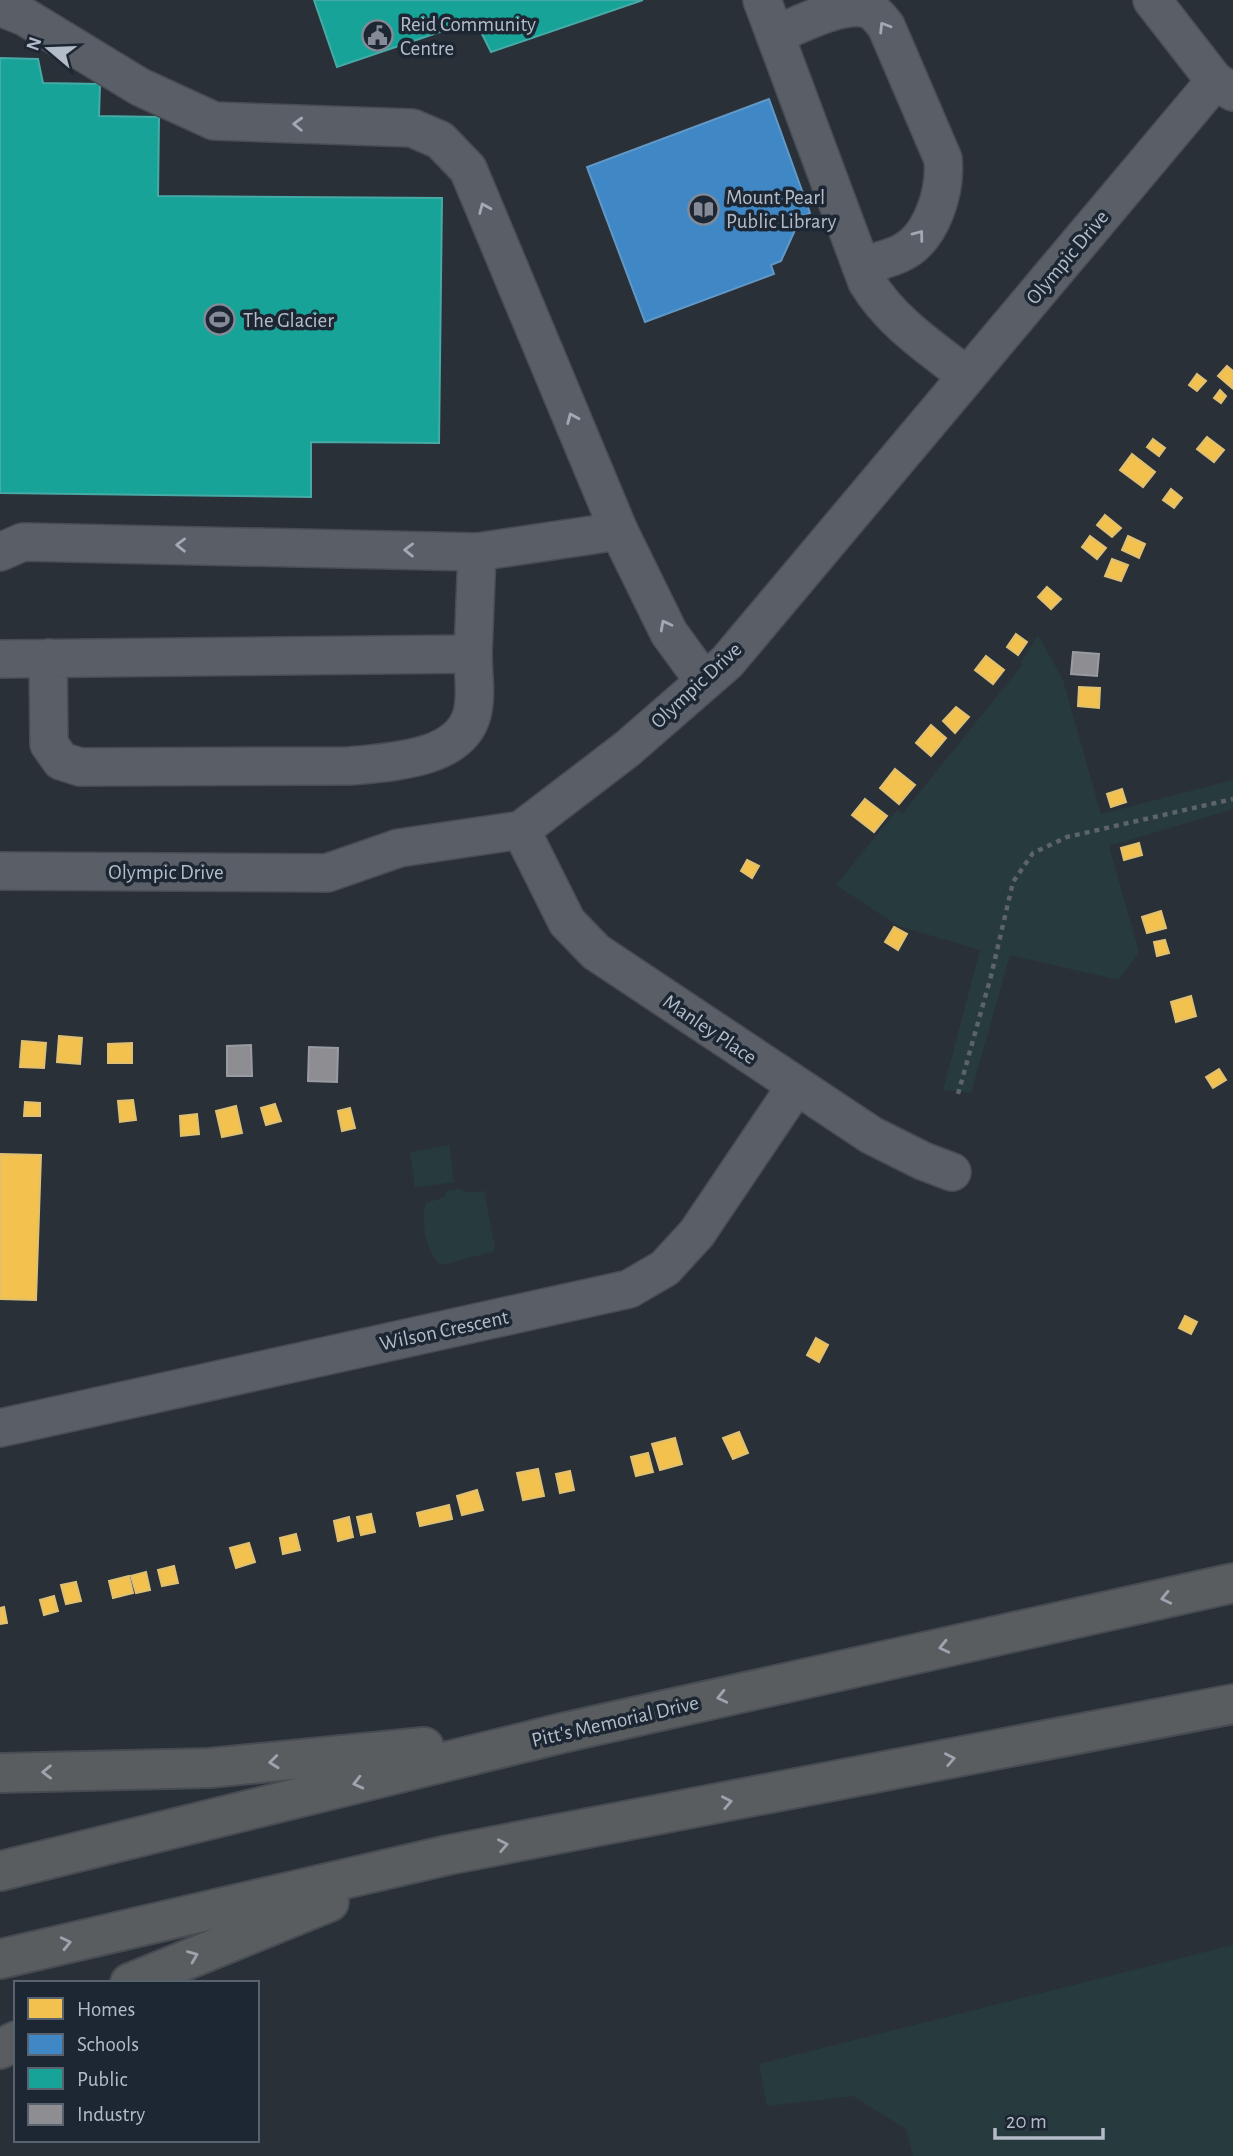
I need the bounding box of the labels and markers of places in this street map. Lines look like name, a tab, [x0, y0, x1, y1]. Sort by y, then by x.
place label: Reid Community Centre	[400, 14, 536, 59]
public building icon: Reid Community Centre	[360, 19, 394, 53]
place label: Mount Pearl Public Library	[726, 187, 836, 232]
library icon: Mount Pearl Public Library	[686, 192, 720, 226]
sports icon: The Glacier	[203, 303, 237, 337]
place label: The Glacier	[243, 310, 334, 331]

